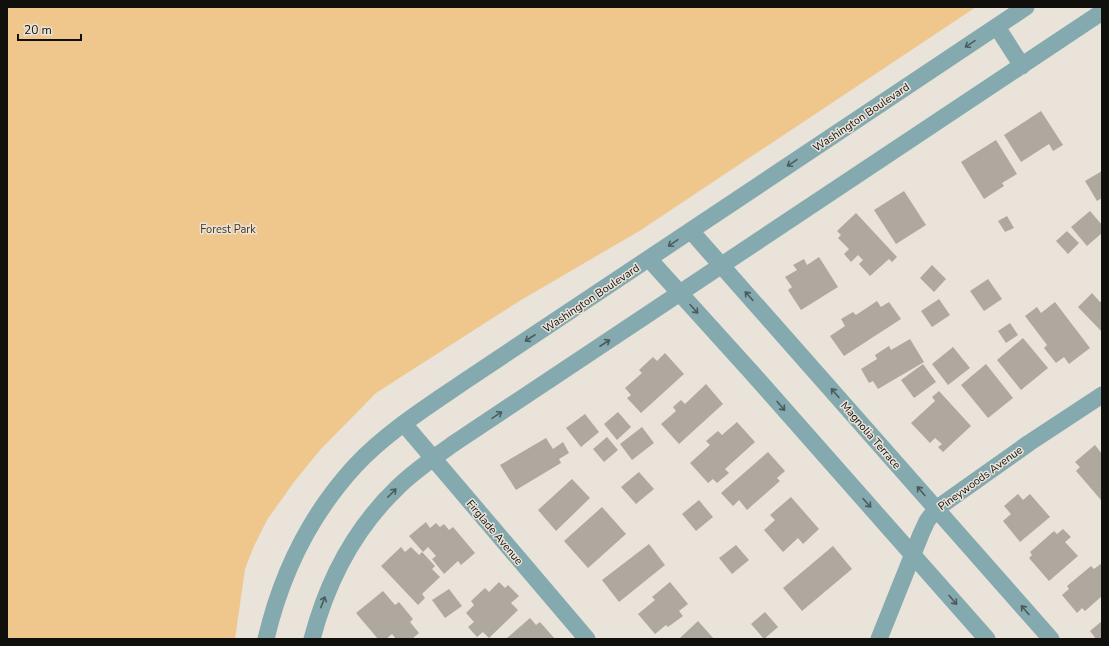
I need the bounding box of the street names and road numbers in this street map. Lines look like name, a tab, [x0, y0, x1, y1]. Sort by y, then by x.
street label: Washington Boulevard	[810, 79, 913, 155]
street label: Washington Boulevard	[540, 260, 643, 336]
street label: Magnolia Terrace	[837, 398, 904, 472]
street label: Pineywoods Avenue	[935, 443, 1026, 514]
street label: Firglade Avenue	[463, 497, 526, 568]

